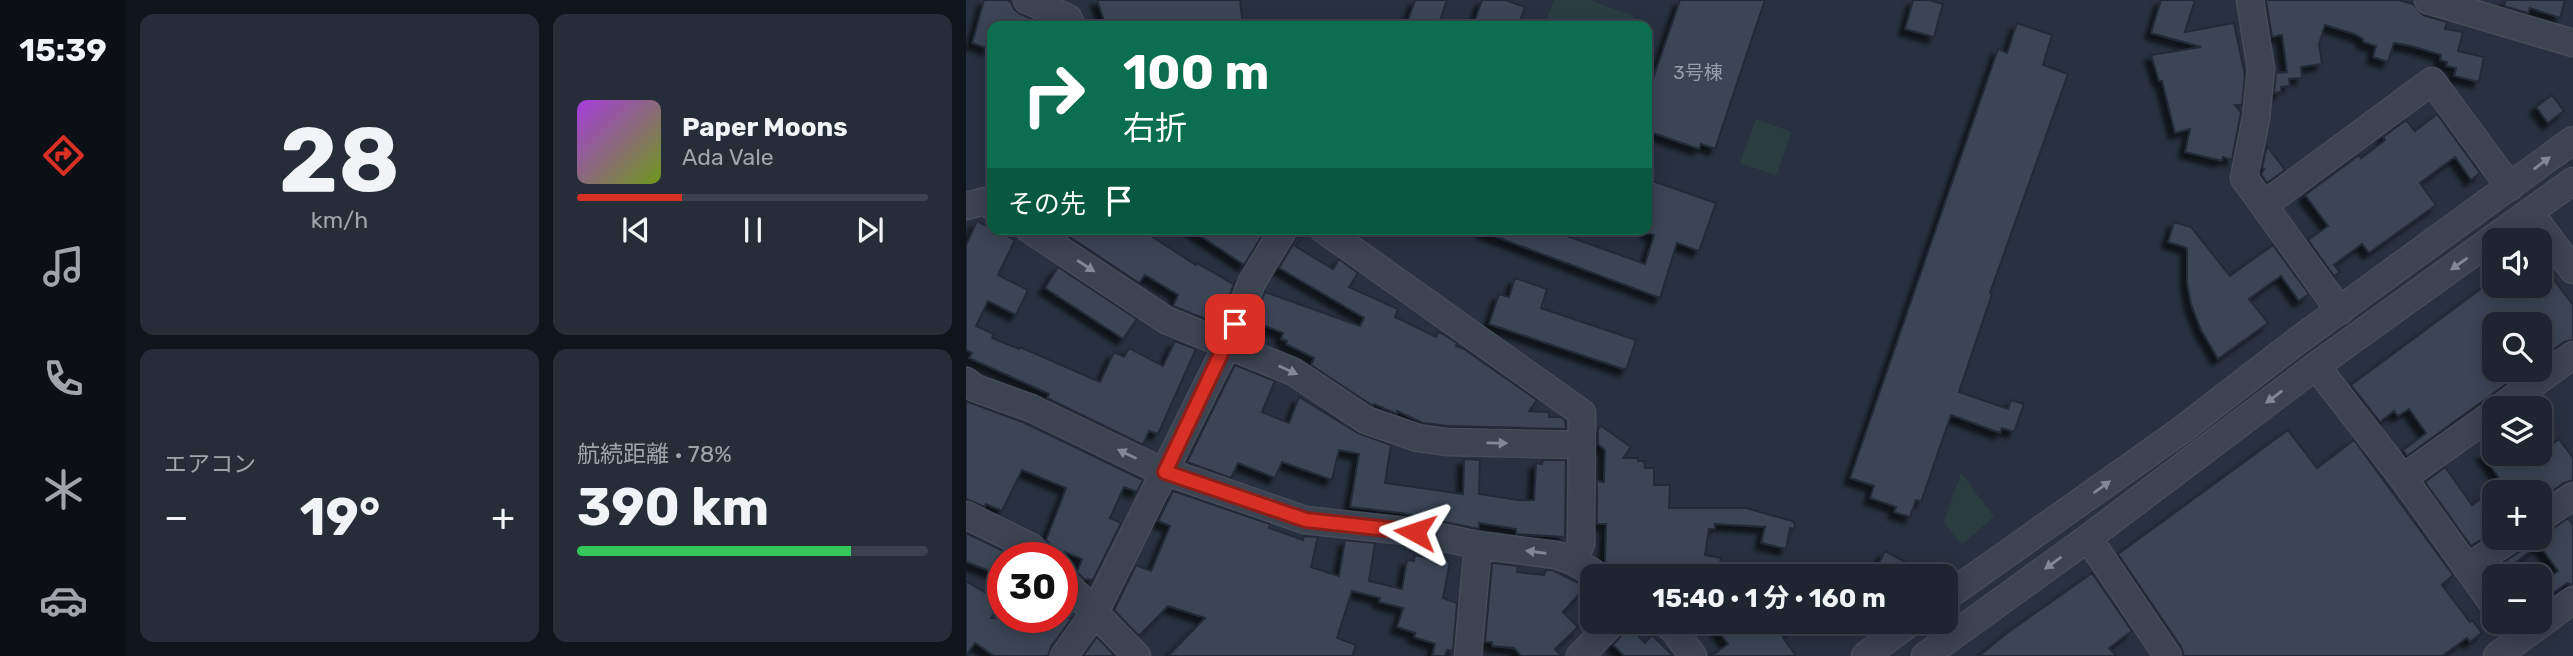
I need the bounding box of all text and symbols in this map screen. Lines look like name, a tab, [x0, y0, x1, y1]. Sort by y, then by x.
text: 15:39	[19, 31, 107, 69]
text: 100 m	[1123, 43, 1269, 101]
icon: right	[1008, 49, 1099, 140]
house number: 3号棟	[1673, 61, 1723, 84]
text: 28	[279, 106, 400, 214]
text: 右折	[1123, 109, 1187, 147]
text: Paper Moons	[682, 112, 848, 143]
icon: directions	[39, 131, 88, 180]
text: Ada Vale	[682, 143, 774, 171]
one-way arrow	[2533, 157, 2551, 171]
icon: arrive	[1100, 182, 1138, 220]
text: その先	[1008, 189, 1086, 220]
text: km/h	[311, 206, 368, 234]
icon: previous	[617, 211, 655, 249]
icon: pause	[734, 211, 772, 249]
icon: next	[851, 211, 889, 249]
map controls	[2482, 228, 2552, 634]
button: sound	[2482, 228, 2552, 298]
icon: music	[39, 242, 88, 291]
one-way arrow	[2450, 257, 2468, 271]
one-way arrow	[1077, 259, 1096, 272]
pin	[1205, 294, 1265, 354]
icon: arrive	[1216, 305, 1254, 343]
button: search	[2482, 312, 2552, 382]
icon: phone	[39, 354, 88, 403]
one-way arrow	[1277, 365, 1298, 376]
one-way arrow	[2265, 390, 2283, 404]
button: layers	[2482, 396, 2552, 466]
one-way arrow	[1486, 438, 1508, 449]
text: 航続距離 · 78%	[577, 440, 732, 468]
one-way arrow	[1117, 448, 1137, 460]
text: エアコン	[164, 450, 256, 478]
icon: climate	[39, 465, 88, 514]
text: 390 km	[577, 476, 769, 538]
one-way arrow	[2093, 480, 2111, 494]
button: +	[2482, 480, 2552, 550]
text: 19°	[300, 486, 380, 548]
text: −	[164, 494, 189, 540]
text: +	[491, 494, 515, 540]
position arrow	[1378, 495, 1452, 569]
speed limit sign: 30	[987, 542, 1078, 633]
one-way arrow	[1524, 547, 1546, 558]
one-way arrow	[2044, 556, 2062, 570]
button: −	[2482, 564, 2552, 634]
icon: car	[39, 576, 88, 625]
text: 15:40 · 1 分 · 160 m	[1652, 583, 1886, 614]

